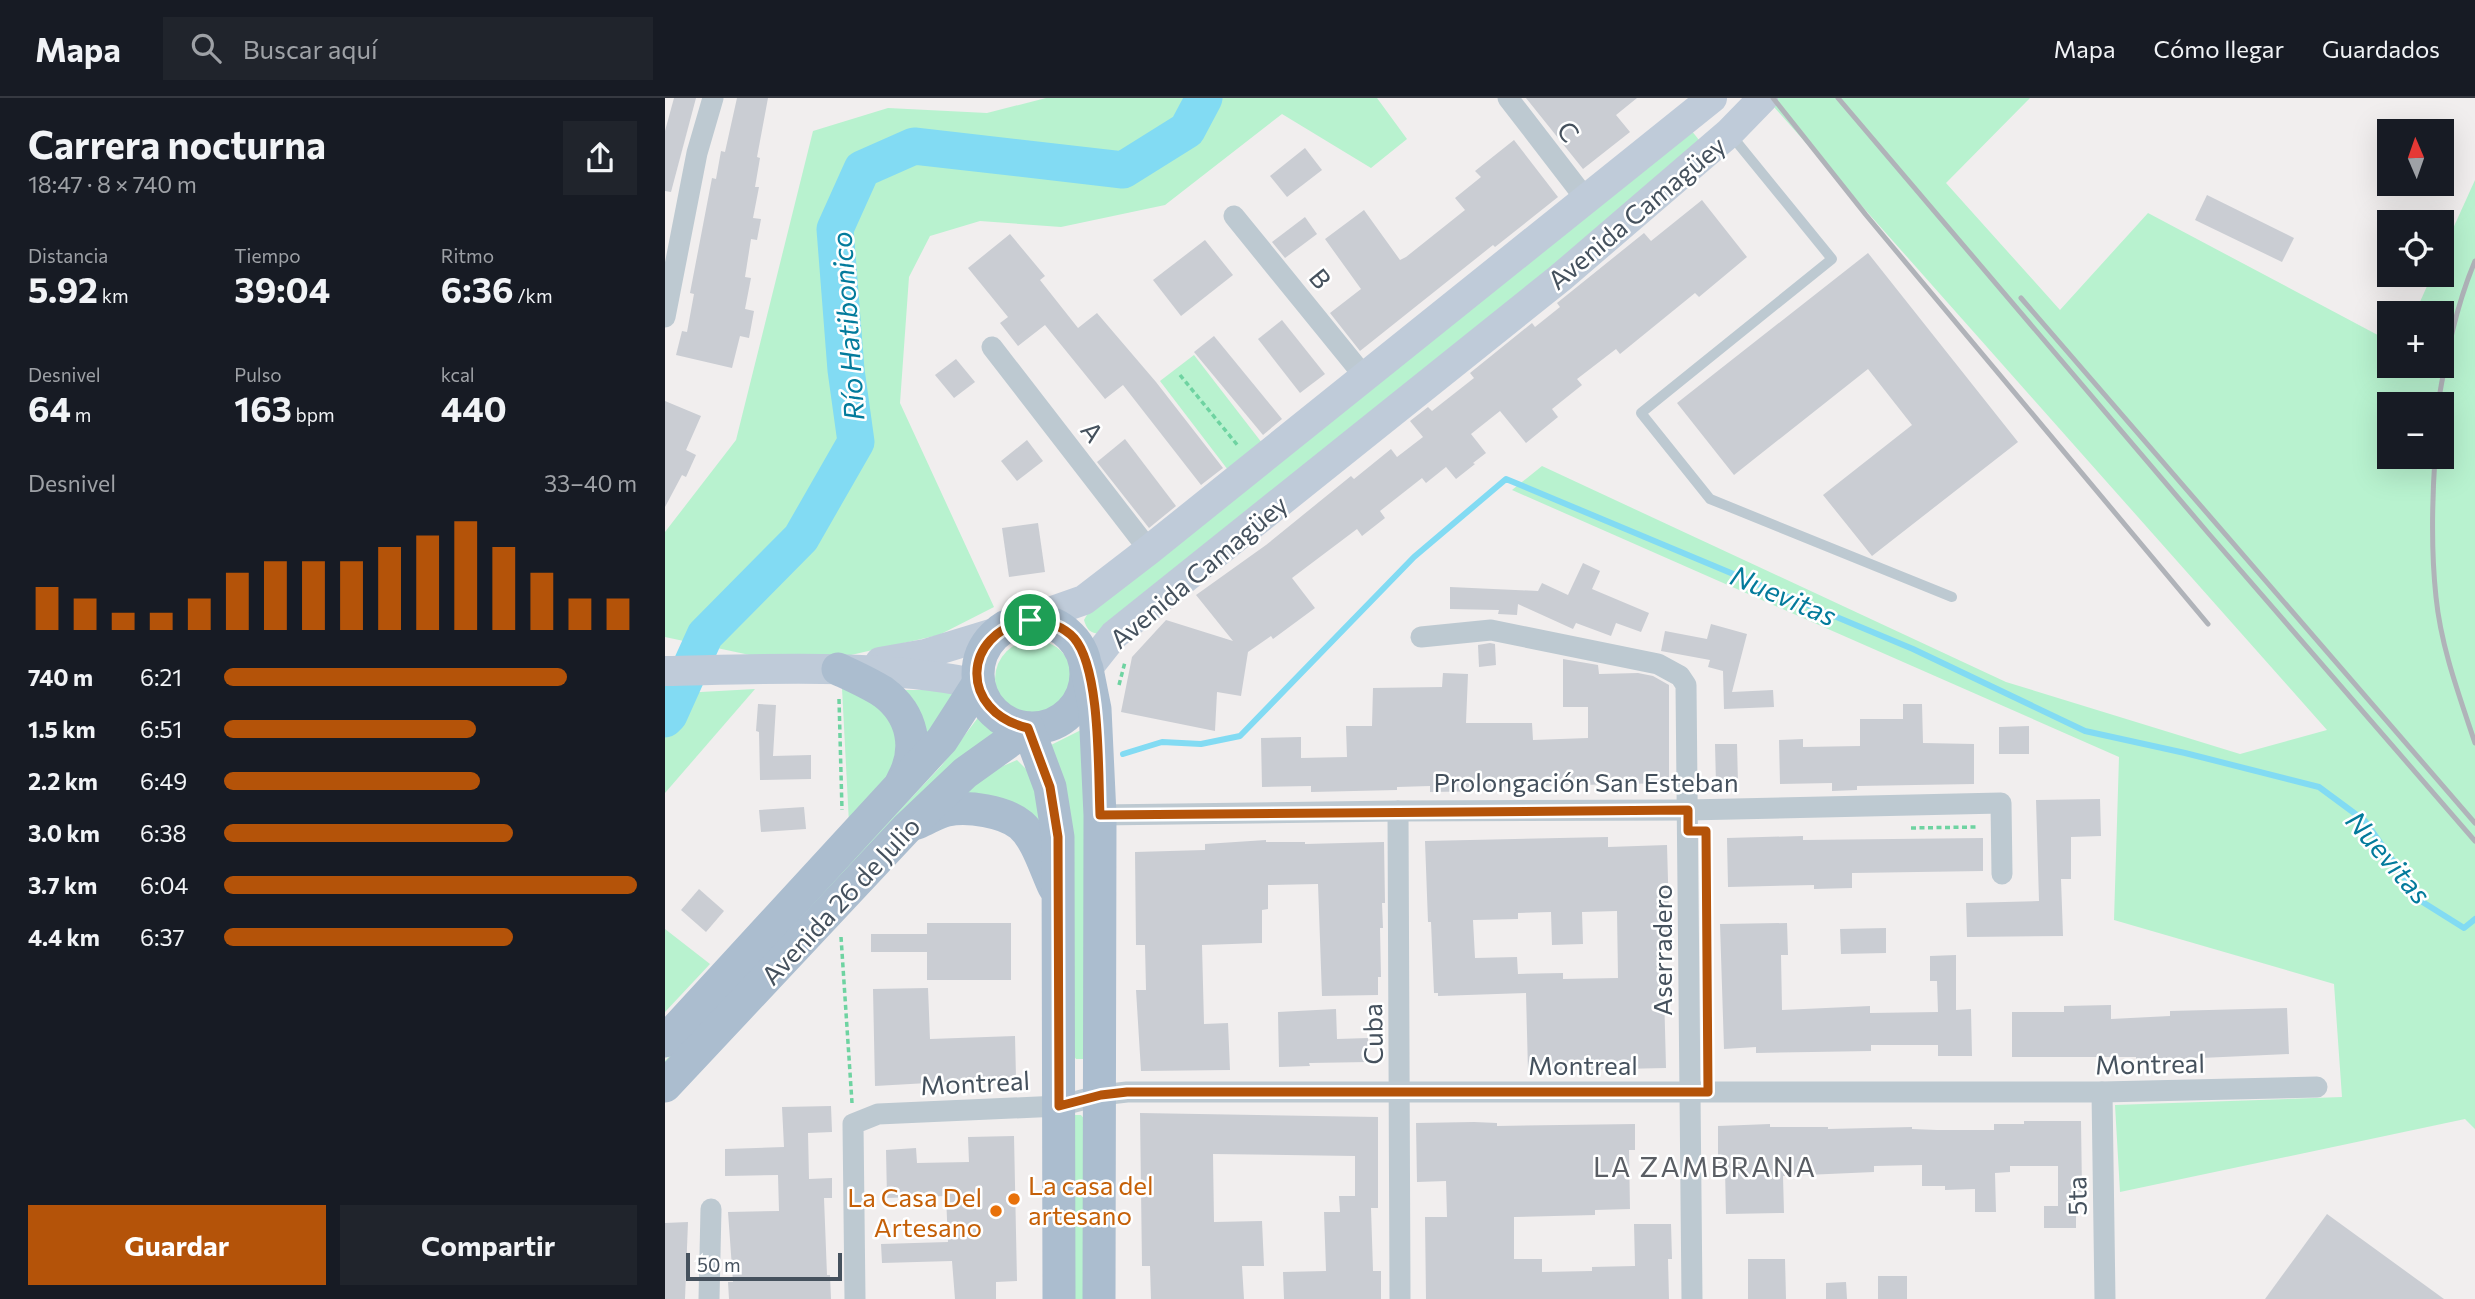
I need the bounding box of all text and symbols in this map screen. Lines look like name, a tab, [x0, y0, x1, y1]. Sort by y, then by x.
search box	[163, 17, 653, 80]
text: Mapa	[35, 28, 121, 69]
icon: search	[187, 29, 225, 67]
text: Buscar aquí	[243, 33, 378, 64]
text: Mapa	[2053, 34, 2116, 63]
text: Cómo llegar	[2154, 34, 2284, 63]
text: Guardados	[2322, 34, 2440, 63]
street label: C	[1551, 114, 1587, 148]
north arrow	[2377, 119, 2453, 196]
map controls	[2377, 119, 2454, 469]
text: Carrera nocturna	[28, 120, 326, 167]
button: share	[563, 121, 637, 195]
street label: Avenida Camagüey	[1541, 129, 1731, 295]
text: 18:47 · 8 × 740 m	[28, 170, 197, 198]
button: locate	[2377, 210, 2454, 287]
water label: Río Hatibonico	[823, 230, 871, 422]
text: Distancia	[28, 244, 108, 267]
text: Tiempo	[234, 244, 301, 267]
text: Ritmo	[441, 244, 494, 267]
street label: B	[1304, 262, 1338, 294]
text: 5.92	[28, 267, 98, 310]
text: 39:04	[234, 267, 330, 310]
text: 6:36	[441, 267, 514, 310]
text: km	[98, 284, 129, 307]
text: /km	[514, 284, 552, 307]
button: +	[2377, 301, 2454, 378]
text: Desnivel	[28, 363, 101, 386]
text: Pulso	[234, 363, 282, 386]
text: kcal	[441, 363, 475, 386]
text: 64	[28, 386, 71, 429]
text: 163	[234, 386, 292, 429]
text: 440	[441, 386, 507, 429]
button: −	[2377, 392, 2454, 469]
text: m	[71, 403, 91, 426]
text: bpm	[292, 403, 335, 426]
street label: A	[1075, 414, 1111, 448]
text: Desnivel	[28, 469, 116, 497]
text: 33–40 m	[544, 469, 637, 497]
street label: Avenida Camagüey	[1103, 488, 1293, 654]
water label: Nuevitas	[1726, 558, 1842, 632]
pin	[1000, 590, 1060, 650]
icon: arrive	[1011, 601, 1049, 639]
text: 740 m	[28, 663, 93, 691]
text: 6:21	[140, 663, 182, 691]
text: 1.5 km	[28, 715, 96, 743]
text: 6:51	[140, 715, 182, 743]
street label: Prolongación San Esteban	[1433, 766, 1739, 797]
text: 2.2 km	[28, 767, 98, 795]
text: 6:49	[140, 767, 187, 795]
water label: Nuevitas	[2340, 804, 2438, 910]
street label: Avenida 26 de Julio	[754, 810, 926, 990]
text: 3.0 km	[28, 819, 100, 847]
text: 6:38	[140, 819, 186, 847]
text: 3.7 km	[28, 871, 97, 899]
text: 6:04	[140, 871, 188, 899]
street label: Aserradero	[1646, 884, 1677, 1016]
text: 4.4 km	[28, 923, 100, 951]
text: 6:37	[140, 923, 185, 951]
street label: Cuba	[1356, 1003, 1388, 1065]
street label: Montreal	[2095, 1047, 2205, 1079]
street label: Montreal	[1528, 1049, 1638, 1080]
street label: Montreal	[919, 1064, 1031, 1100]
district label: LA ZAMBRANA	[1593, 1149, 1817, 1183]
place label: La casa del artesano	[1028, 1169, 1154, 1230]
street label: 5ta	[2060, 1176, 2092, 1216]
place label: La Casa Del Artesano	[847, 1181, 982, 1242]
marker: La casa del artesano	[1006, 1191, 1022, 1207]
marker: La Casa Del Artesano	[988, 1203, 1004, 1219]
button: Guardar	[28, 1205, 326, 1285]
button: Compartir	[340, 1205, 637, 1285]
scale bar	[686, 1250, 842, 1282]
text: 50 m	[697, 1253, 741, 1276]

